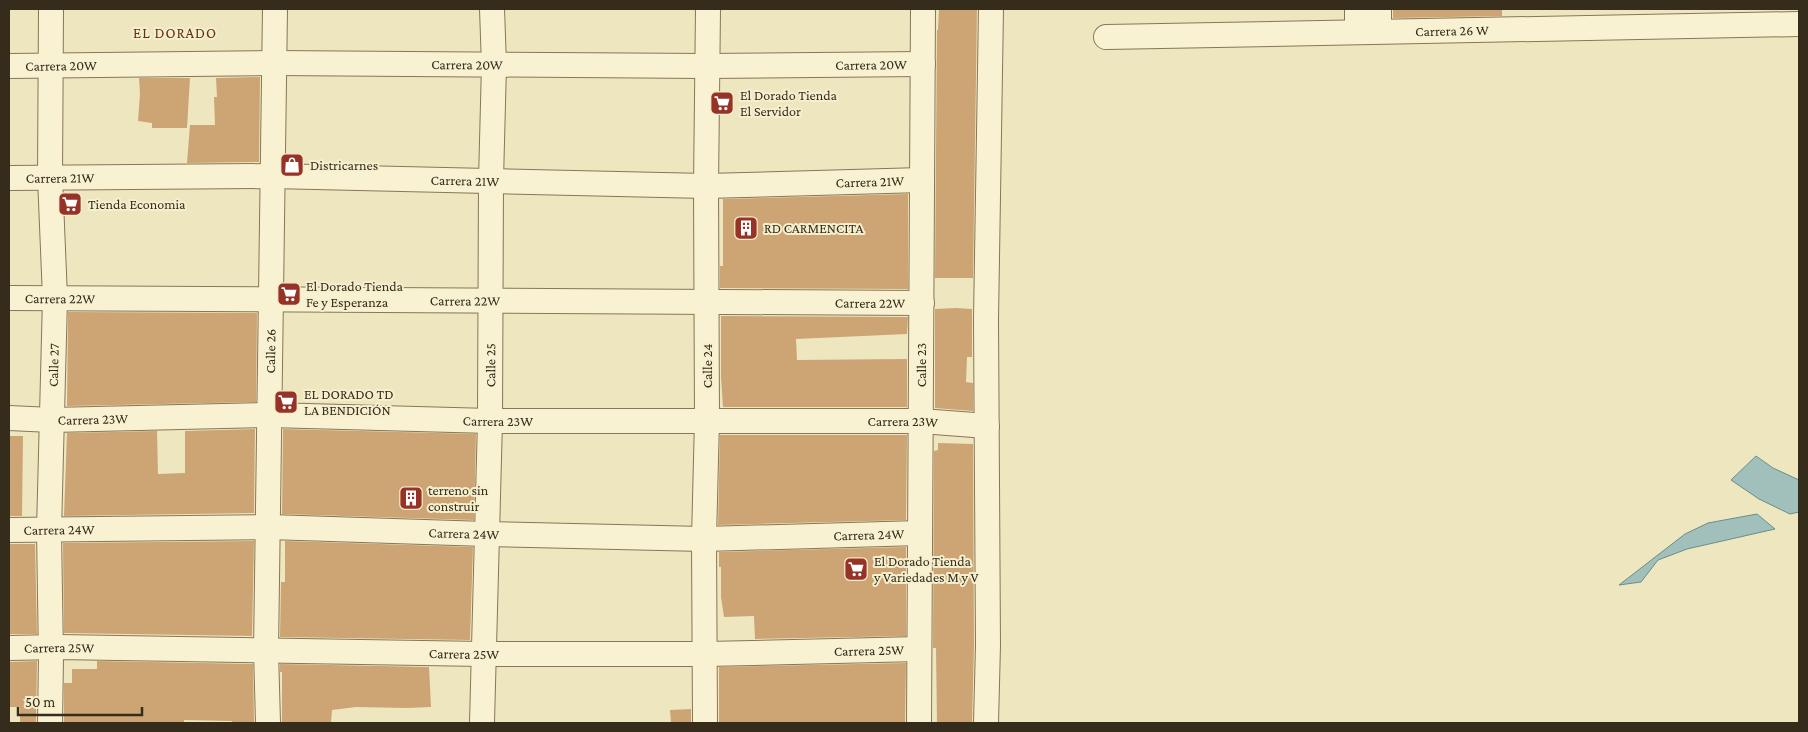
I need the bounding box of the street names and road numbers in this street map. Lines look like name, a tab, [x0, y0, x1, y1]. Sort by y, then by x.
street label: Carrera 26 W	[1415, 22, 1489, 39]
street label: Carrera 20W	[431, 56, 503, 73]
street label: Carrera 20W	[835, 56, 907, 73]
street label: Carrera 20W	[25, 57, 97, 74]
street label: Carrera 21W	[26, 169, 94, 186]
street label: Carrera 21W	[431, 172, 499, 189]
street label: Carrera 21W	[835, 172, 904, 190]
street label: Carrera 22W	[25, 290, 95, 306]
street label: Carrera 22W	[430, 292, 500, 309]
street label: Carrera 22W	[835, 295, 905, 311]
street label: Calle 26	[262, 329, 279, 373]
street label: Calle 27	[45, 342, 62, 387]
street label: Calle 25	[482, 343, 498, 387]
street label: Calle 23	[913, 343, 929, 387]
street label: Calle 24	[699, 344, 715, 388]
street label: Carrera 23W	[58, 410, 128, 428]
street label: Carrera 23W	[462, 412, 533, 429]
street label: Carrera 23W	[868, 413, 939, 430]
street label: Carrera 24W	[23, 521, 95, 538]
street label: Carrera 24W	[428, 524, 500, 542]
street label: Carrera 24W	[833, 525, 905, 543]
street label: Carrera 25W	[24, 639, 94, 656]
street label: Carrera 25W	[834, 641, 904, 659]
street label: Carrera 25W	[429, 645, 499, 662]

